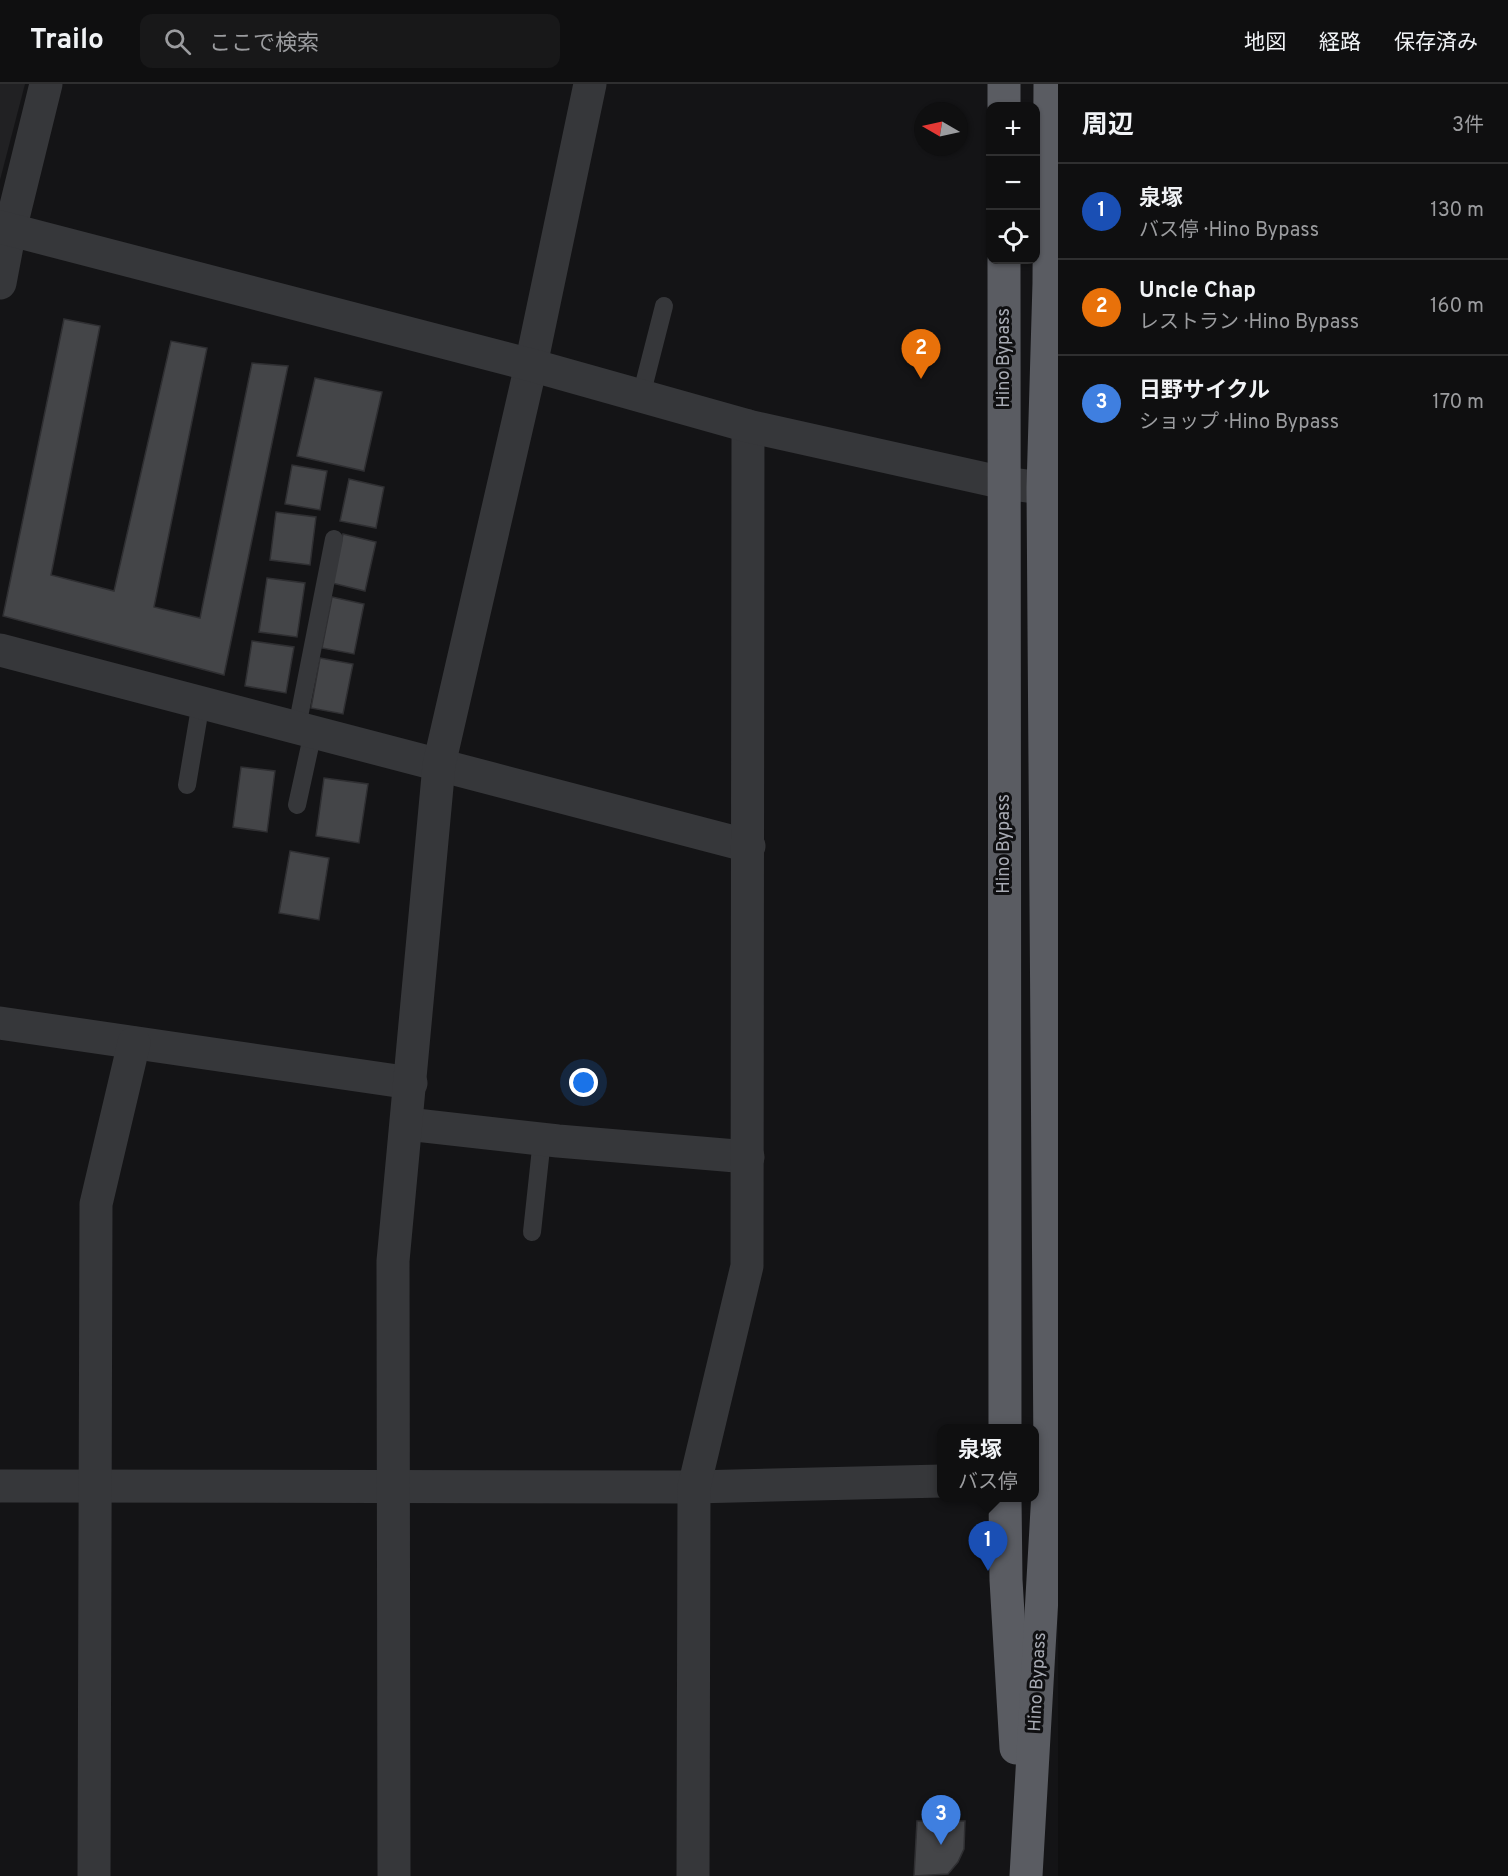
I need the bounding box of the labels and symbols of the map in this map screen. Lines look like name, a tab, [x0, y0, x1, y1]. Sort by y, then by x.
north arrow	[914, 102, 968, 156]
street label: Hino Bypass	[993, 308, 1016, 408]
pin: 2	[902, 330, 940, 379]
street label: Hino Bypass	[993, 794, 1016, 894]
your location	[569, 1068, 598, 1097]
pin: 1	[968, 1522, 1008, 1571]
street label: Hino Bypass	[1024, 1632, 1052, 1732]
pin: 3	[922, 1796, 960, 1845]

